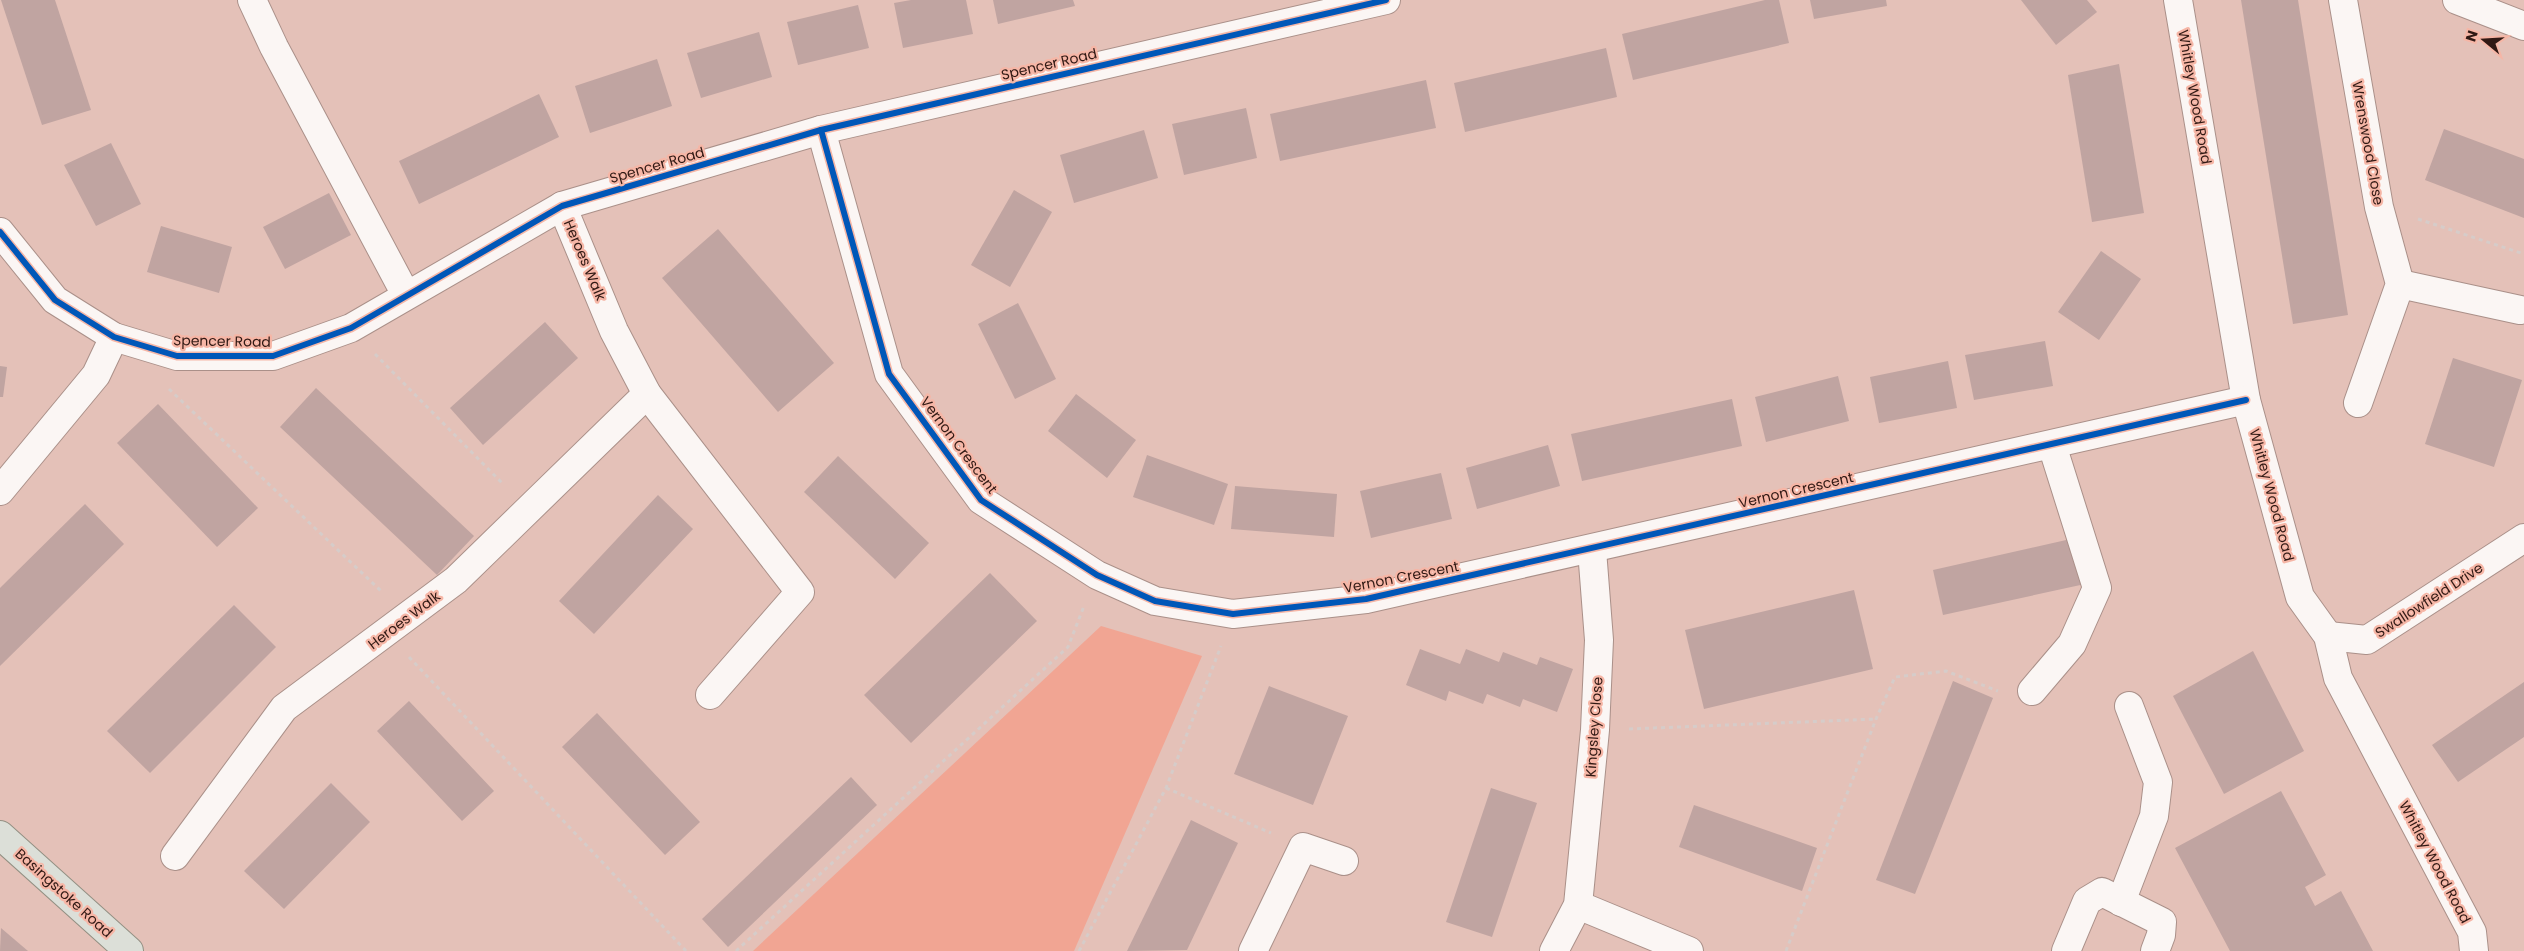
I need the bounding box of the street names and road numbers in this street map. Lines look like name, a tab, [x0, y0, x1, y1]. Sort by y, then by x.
street label: Whitley Wood Road	[2173, 28, 2217, 166]
street label: Spencer Road	[999, 43, 1099, 85]
street label: Wrenswood Close	[2347, 79, 2389, 207]
street label: Spencer Road	[607, 142, 707, 188]
street label: Heroes Walk	[559, 216, 611, 304]
street label: Spencer Road	[173, 330, 271, 352]
street label: Vernon Crescent	[916, 392, 1002, 498]
street label: Whitley Wood Road	[2245, 427, 2299, 563]
street label: Vernon Crescent	[1737, 467, 1855, 513]
street label: Vernon Crescent	[1342, 556, 1460, 598]
street label: Swallowfield Drive	[2371, 557, 2487, 642]
street label: Heroes Walk	[364, 586, 445, 654]
street label: Kingsley Close	[1581, 676, 1608, 778]
street label: Whitley Wood Road	[2394, 797, 2476, 927]
street label: Basingstoke Road	[11, 844, 117, 942]

